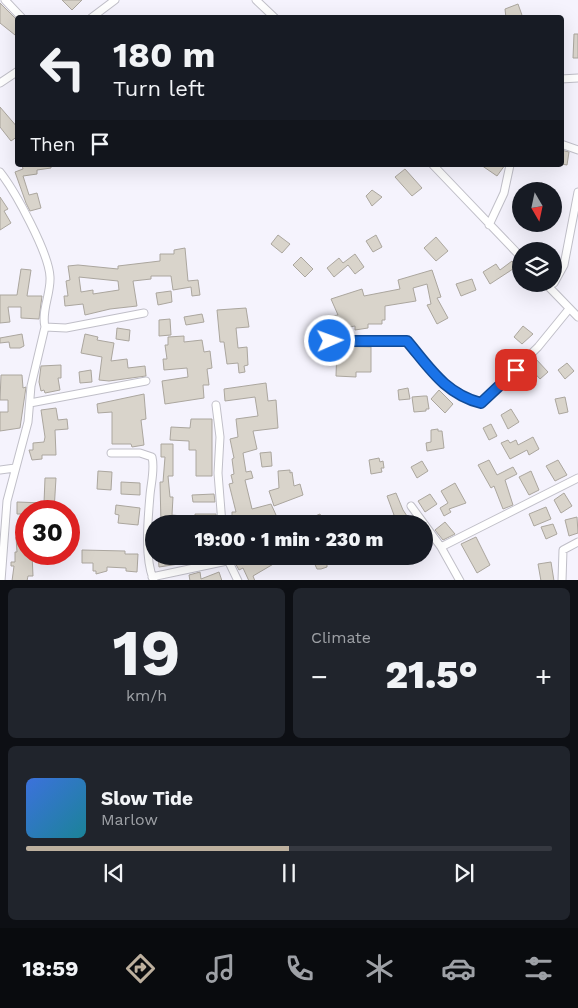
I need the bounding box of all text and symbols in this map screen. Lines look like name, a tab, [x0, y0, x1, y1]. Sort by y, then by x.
text: 180 m	[113, 34, 216, 76]
icon: left	[30, 35, 95, 100]
text: Turn left	[113, 76, 205, 101]
icon: arrive	[86, 130, 114, 158]
text: Then	[30, 133, 76, 156]
north arrow	[512, 182, 562, 232]
map controls	[512, 182, 562, 292]
button: layers	[512, 242, 562, 292]
position arrow	[303, 314, 355, 366]
pin	[495, 349, 537, 391]
icon: arrive	[502, 356, 530, 384]
speed limit sign: 30	[15, 500, 80, 565]
text: 19:00 · 1 min · 230 m	[195, 528, 383, 551]
text: 19	[112, 615, 181, 691]
text: Climate	[311, 628, 371, 647]
text: 21.5°	[385, 653, 478, 697]
text: −	[311, 660, 328, 693]
text: +	[535, 660, 552, 693]
text: km/h	[126, 686, 167, 705]
text: Slow Tide	[101, 787, 193, 810]
text: Marlow	[101, 810, 158, 829]
icon: previous	[100, 859, 128, 887]
icon: pause	[275, 859, 303, 887]
icon: next	[450, 859, 478, 887]
icon: directions	[123, 951, 158, 986]
icon: music	[203, 951, 238, 986]
icon: phone	[282, 951, 317, 986]
icon: climate	[362, 951, 397, 986]
icon: car	[441, 951, 476, 986]
icon: filters	[521, 951, 556, 986]
text: 18:59	[22, 956, 79, 981]

